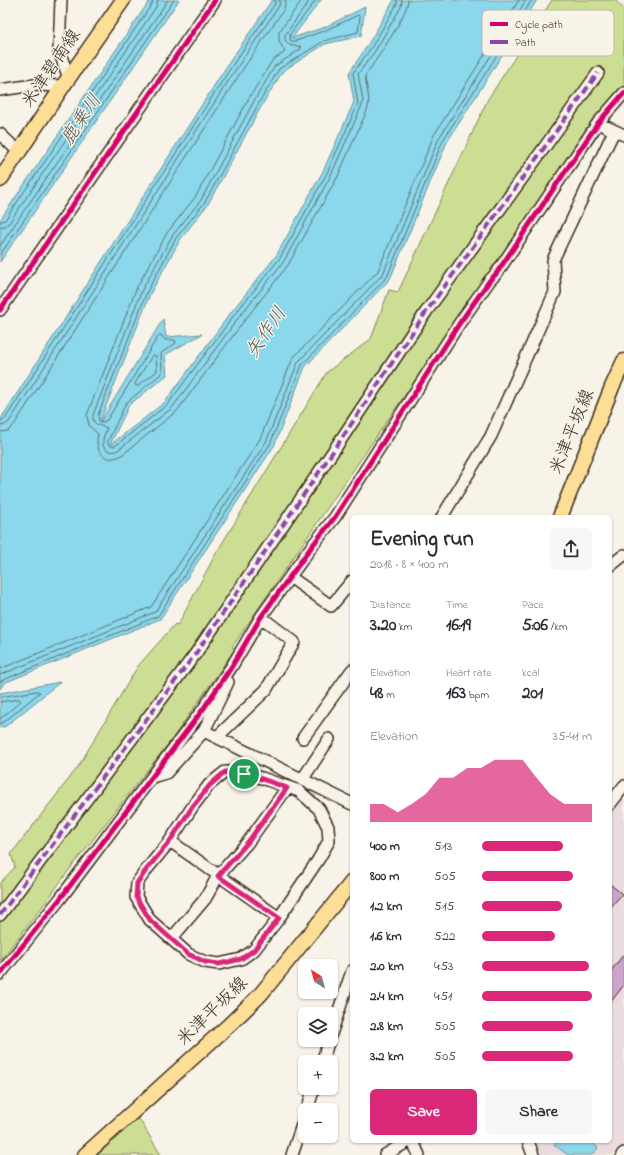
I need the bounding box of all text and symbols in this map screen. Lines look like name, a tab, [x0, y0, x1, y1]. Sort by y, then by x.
legend	[482, 10, 614, 56]
text: Cycle path	[515, 17, 563, 34]
street label: 米津碧南線	[16, 24, 88, 114]
text: Path	[515, 35, 536, 51]
water label: 鹿乗川	[55, 89, 109, 151]
water label: 矢作川	[240, 302, 294, 364]
street label: 米津平坂線	[544, 385, 602, 479]
text: Evening run	[370, 524, 474, 556]
button: share	[550, 528, 592, 570]
text: 20:18 · 8 × 400 m	[370, 555, 448, 574]
text: Distance	[370, 597, 411, 613]
text: Time	[446, 597, 468, 613]
text: Pace	[522, 597, 543, 613]
text: 3.20	[370, 613, 396, 638]
text: 16:19	[446, 613, 471, 638]
text: 5:06	[522, 613, 548, 638]
text: km	[396, 619, 412, 635]
text: /km	[548, 619, 568, 635]
text: Elevation	[370, 665, 410, 681]
text: Heart rate	[446, 665, 491, 681]
text: kcal	[522, 665, 540, 681]
text: 48	[370, 681, 383, 706]
text: 163	[446, 681, 466, 706]
text: 201	[522, 681, 543, 706]
text: m	[383, 687, 395, 703]
text: bpm	[466, 687, 489, 703]
text: Elevation	[370, 727, 418, 746]
text: 35–41 m	[553, 727, 592, 746]
pin	[227, 757, 261, 791]
icon: arrive	[233, 763, 255, 785]
text: 400 m	[370, 837, 400, 856]
text: 5:13	[434, 837, 452, 856]
text: 800 m	[370, 867, 399, 886]
text: 5:05	[434, 867, 456, 886]
text: 1.2 km	[370, 897, 402, 916]
text: 5:15	[434, 897, 454, 916]
text: 1.6 km	[370, 927, 402, 946]
text: 5:22	[434, 927, 455, 946]
text: 2.0 km	[370, 957, 404, 976]
text: 4:53	[434, 957, 453, 976]
north arrow	[298, 959, 338, 999]
map controls	[298, 959, 338, 1143]
street label: 米津平坂線	[172, 971, 254, 1053]
text: 2.4 km	[370, 987, 404, 1006]
text: 4:51	[434, 987, 452, 1006]
button: layers	[298, 1007, 338, 1047]
text: 2.8 km	[370, 1017, 403, 1036]
text: 5:05	[434, 1017, 456, 1036]
text: 3.2 km	[370, 1047, 404, 1066]
text: 5:05	[434, 1047, 456, 1066]
button: +	[298, 1055, 338, 1095]
button: Save	[370, 1089, 477, 1135]
button: Share	[485, 1089, 592, 1135]
button: −	[298, 1103, 338, 1143]

